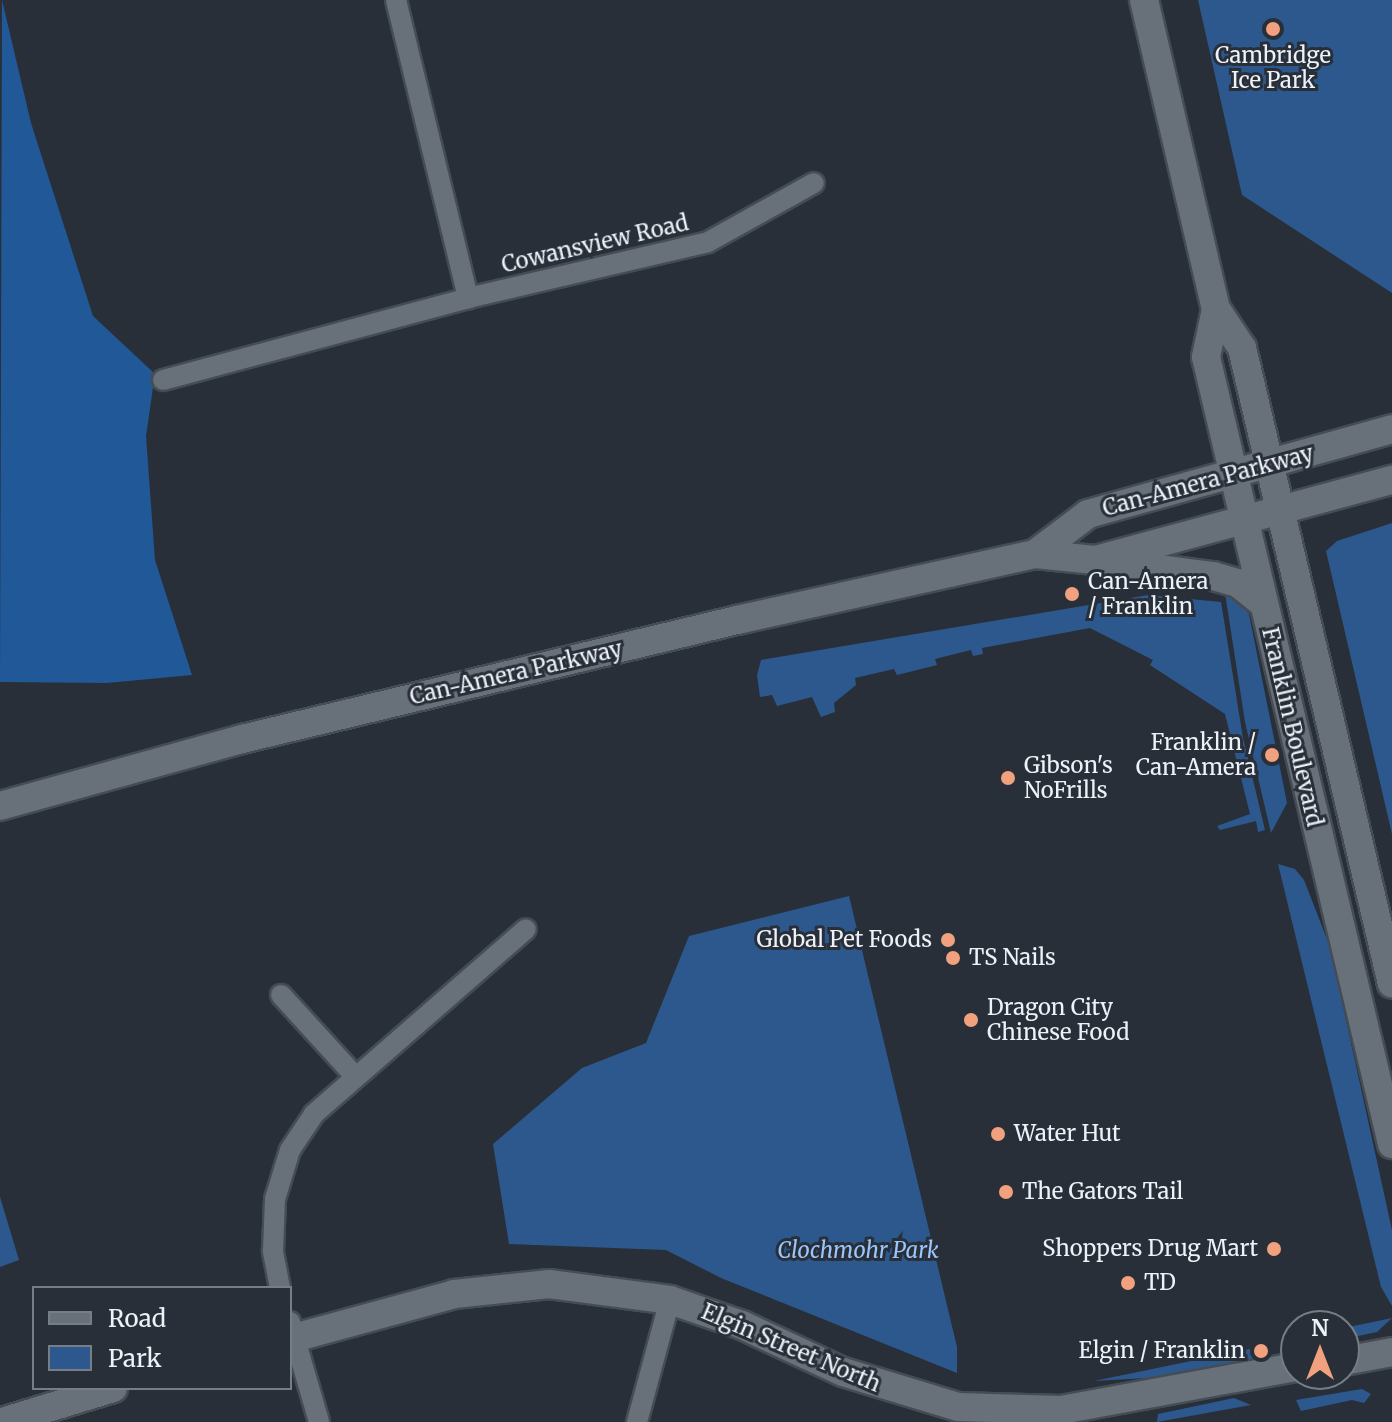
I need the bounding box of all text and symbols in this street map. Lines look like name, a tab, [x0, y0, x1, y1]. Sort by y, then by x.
marker: Cambridge Ice Park	[1264, 20, 1282, 38]
place label: Cambridge Ice Park	[1215, 42, 1331, 94]
street label: Cowansview Road	[499, 210, 691, 278]
street label: Can-Amera Parkway	[1100, 440, 1316, 522]
place label: Can-Amera / Franklin	[1088, 568, 1208, 620]
marker: Can-Amera / Franklin	[1063, 585, 1081, 603]
street label: Franklin Boulevard	[1256, 625, 1328, 829]
street label: Can-Amera Parkway	[407, 636, 625, 710]
place label: Franklin / Can-Amera	[1136, 729, 1256, 780]
marker: Franklin / Can-Amera	[1263, 746, 1281, 764]
place label: Gibson's NoFrills	[1024, 752, 1113, 804]
marker: Gibson's NoFrills	[999, 769, 1017, 787]
place label: Global Pet Foods	[756, 927, 932, 953]
marker: Global Pet Foods	[939, 931, 957, 949]
place label: TS Nails	[969, 945, 1056, 971]
marker: TS Nails	[944, 949, 962, 967]
place label: Dragon City Chinese Food	[987, 994, 1129, 1046]
marker: Dragon City Chinese Food	[962, 1011, 980, 1029]
place label: Water Hut	[1014, 1121, 1121, 1147]
marker: Water Hut	[989, 1125, 1007, 1143]
place label: The Gators Tail	[1022, 1179, 1183, 1205]
marker: The Gators Tail	[997, 1183, 1015, 1201]
place label: Shoppers Drug Mart	[1042, 1236, 1258, 1262]
park label: Clochmohr Park	[777, 1238, 939, 1264]
marker: Shoppers Drug Mart	[1265, 1240, 1283, 1258]
place label: TD	[1144, 1270, 1176, 1296]
marker: TD	[1119, 1274, 1137, 1292]
legend	[32, 1286, 292, 1390]
street label: Elgin Street North	[698, 1298, 884, 1398]
text: Road	[108, 1303, 166, 1334]
north arrow	[1280, 1310, 1360, 1390]
text: N	[1311, 1314, 1329, 1342]
place label: Elgin / Franklin	[1079, 1338, 1245, 1364]
marker: Elgin / Franklin	[1252, 1342, 1270, 1360]
text: Park	[108, 1343, 161, 1374]

